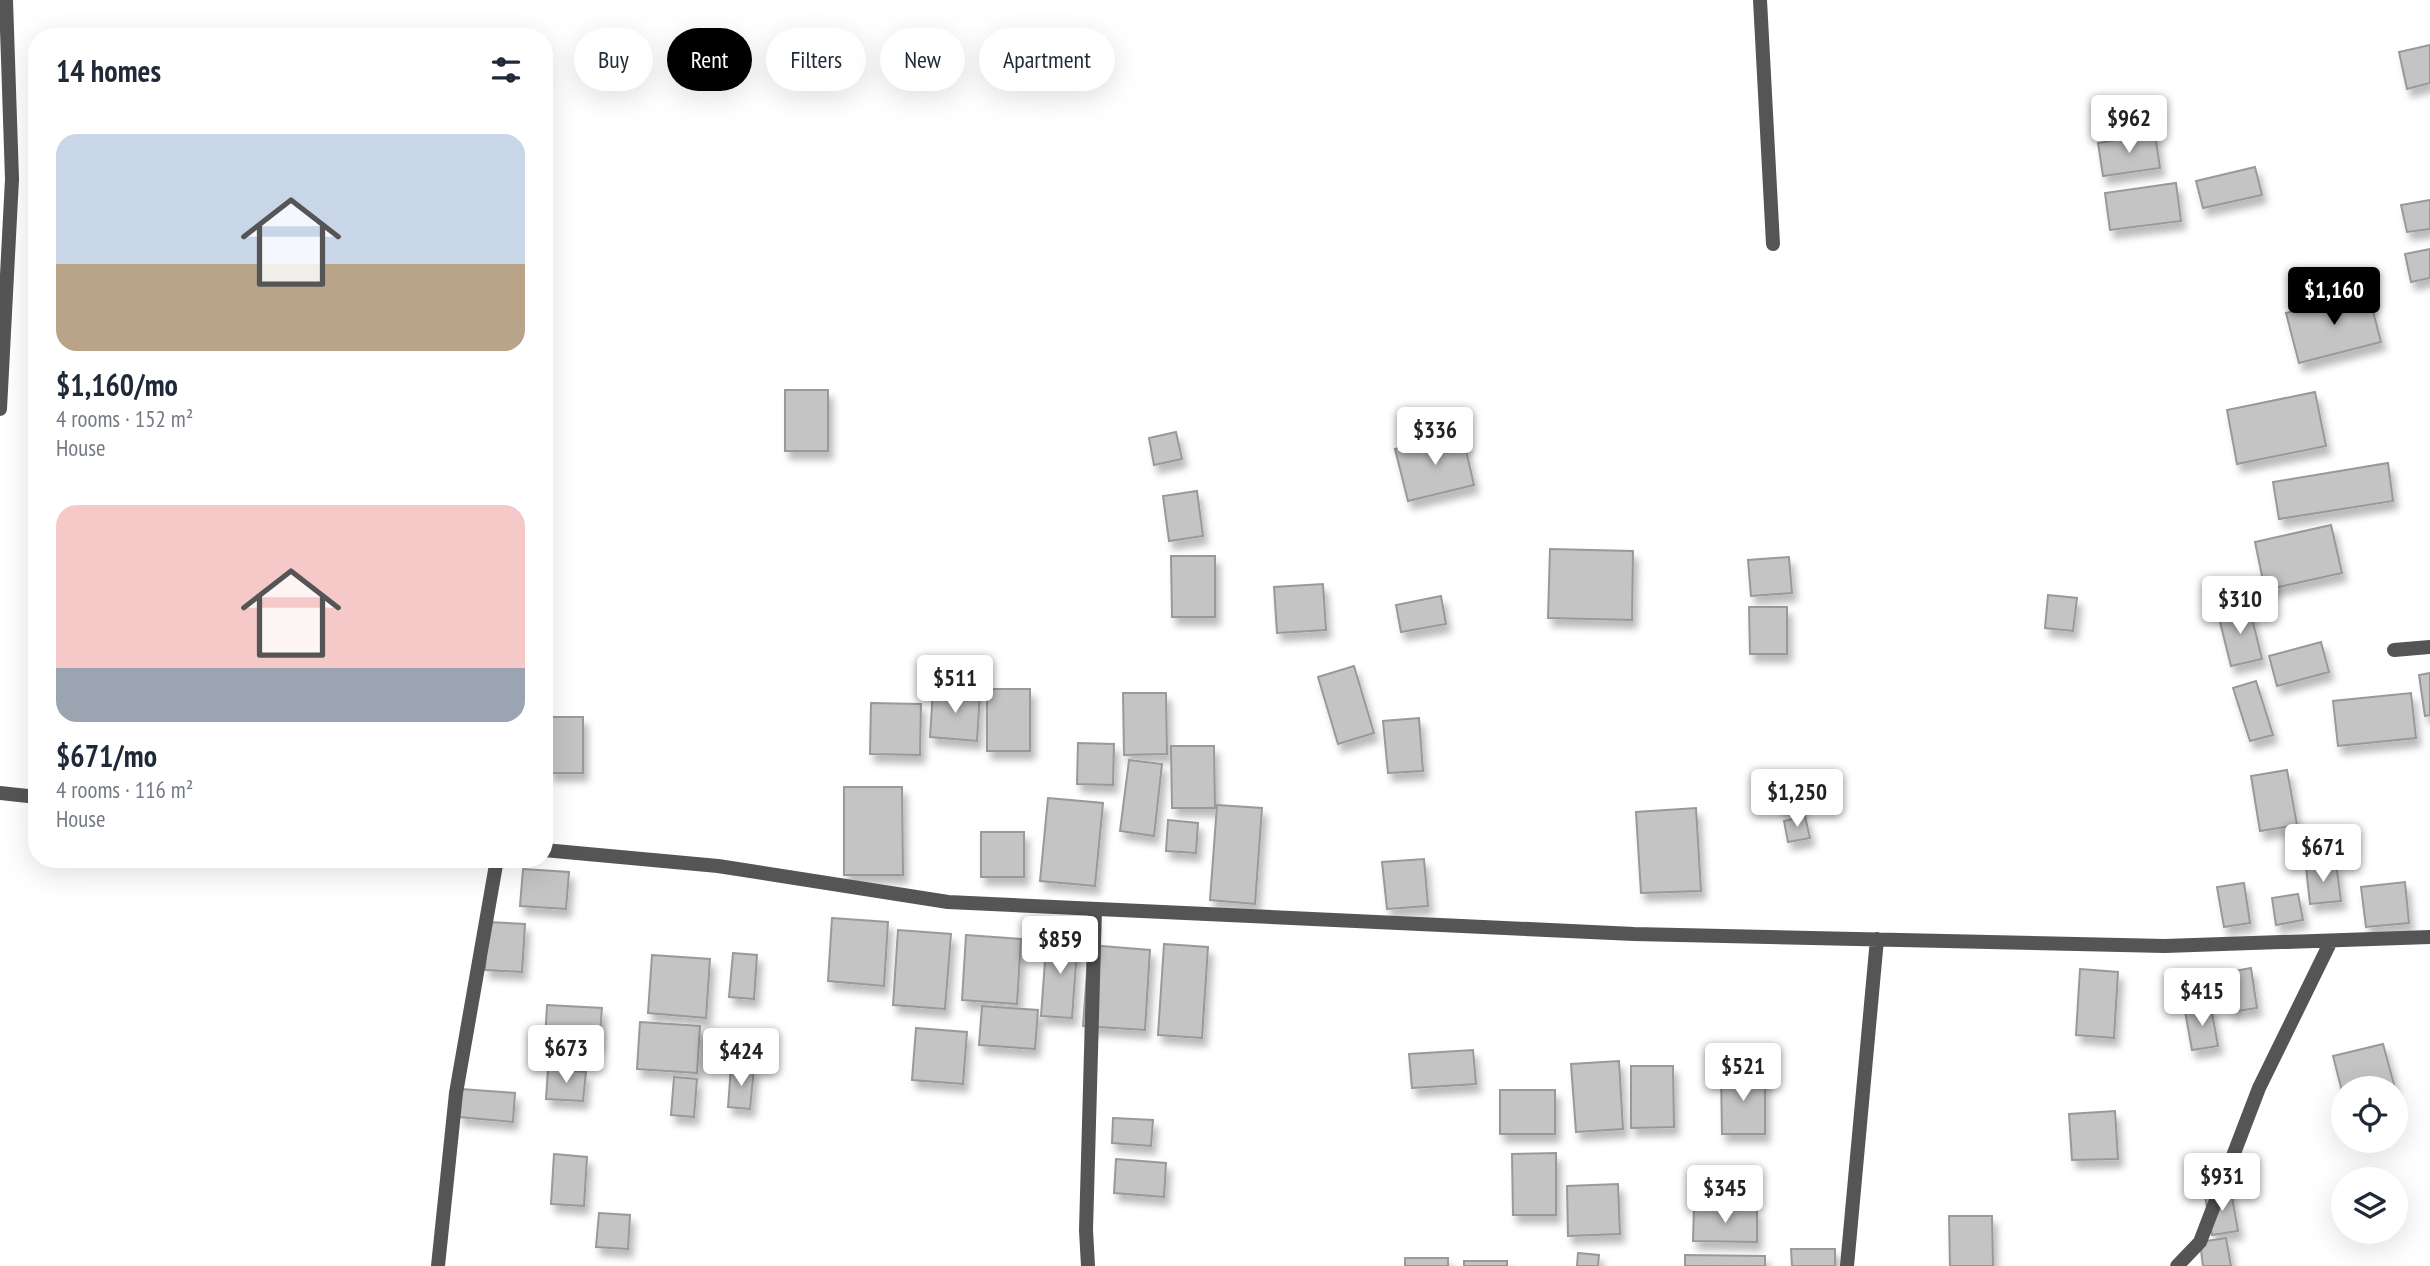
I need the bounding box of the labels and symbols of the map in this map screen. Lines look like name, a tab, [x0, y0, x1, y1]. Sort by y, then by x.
pin: $962	[2088, 96, 2170, 155]
pin: $1,160	[2277, 268, 2391, 327]
pin: $336	[1394, 407, 1476, 467]
pin: $310	[2199, 576, 2281, 636]
pin: $511	[914, 656, 996, 715]
pin: $1,250	[1740, 770, 1854, 829]
pin: $671	[2282, 824, 2364, 884]
pin: $859	[1019, 916, 1101, 976]
pin: $415	[2161, 968, 2243, 1028]
pin: $673	[525, 1026, 607, 1085]
pin: $424	[700, 1028, 782, 1088]
pin: $521	[1702, 1044, 1784, 1103]
pin: $931	[2181, 1154, 2263, 1213]
pin: $345	[1684, 1166, 1766, 1225]

